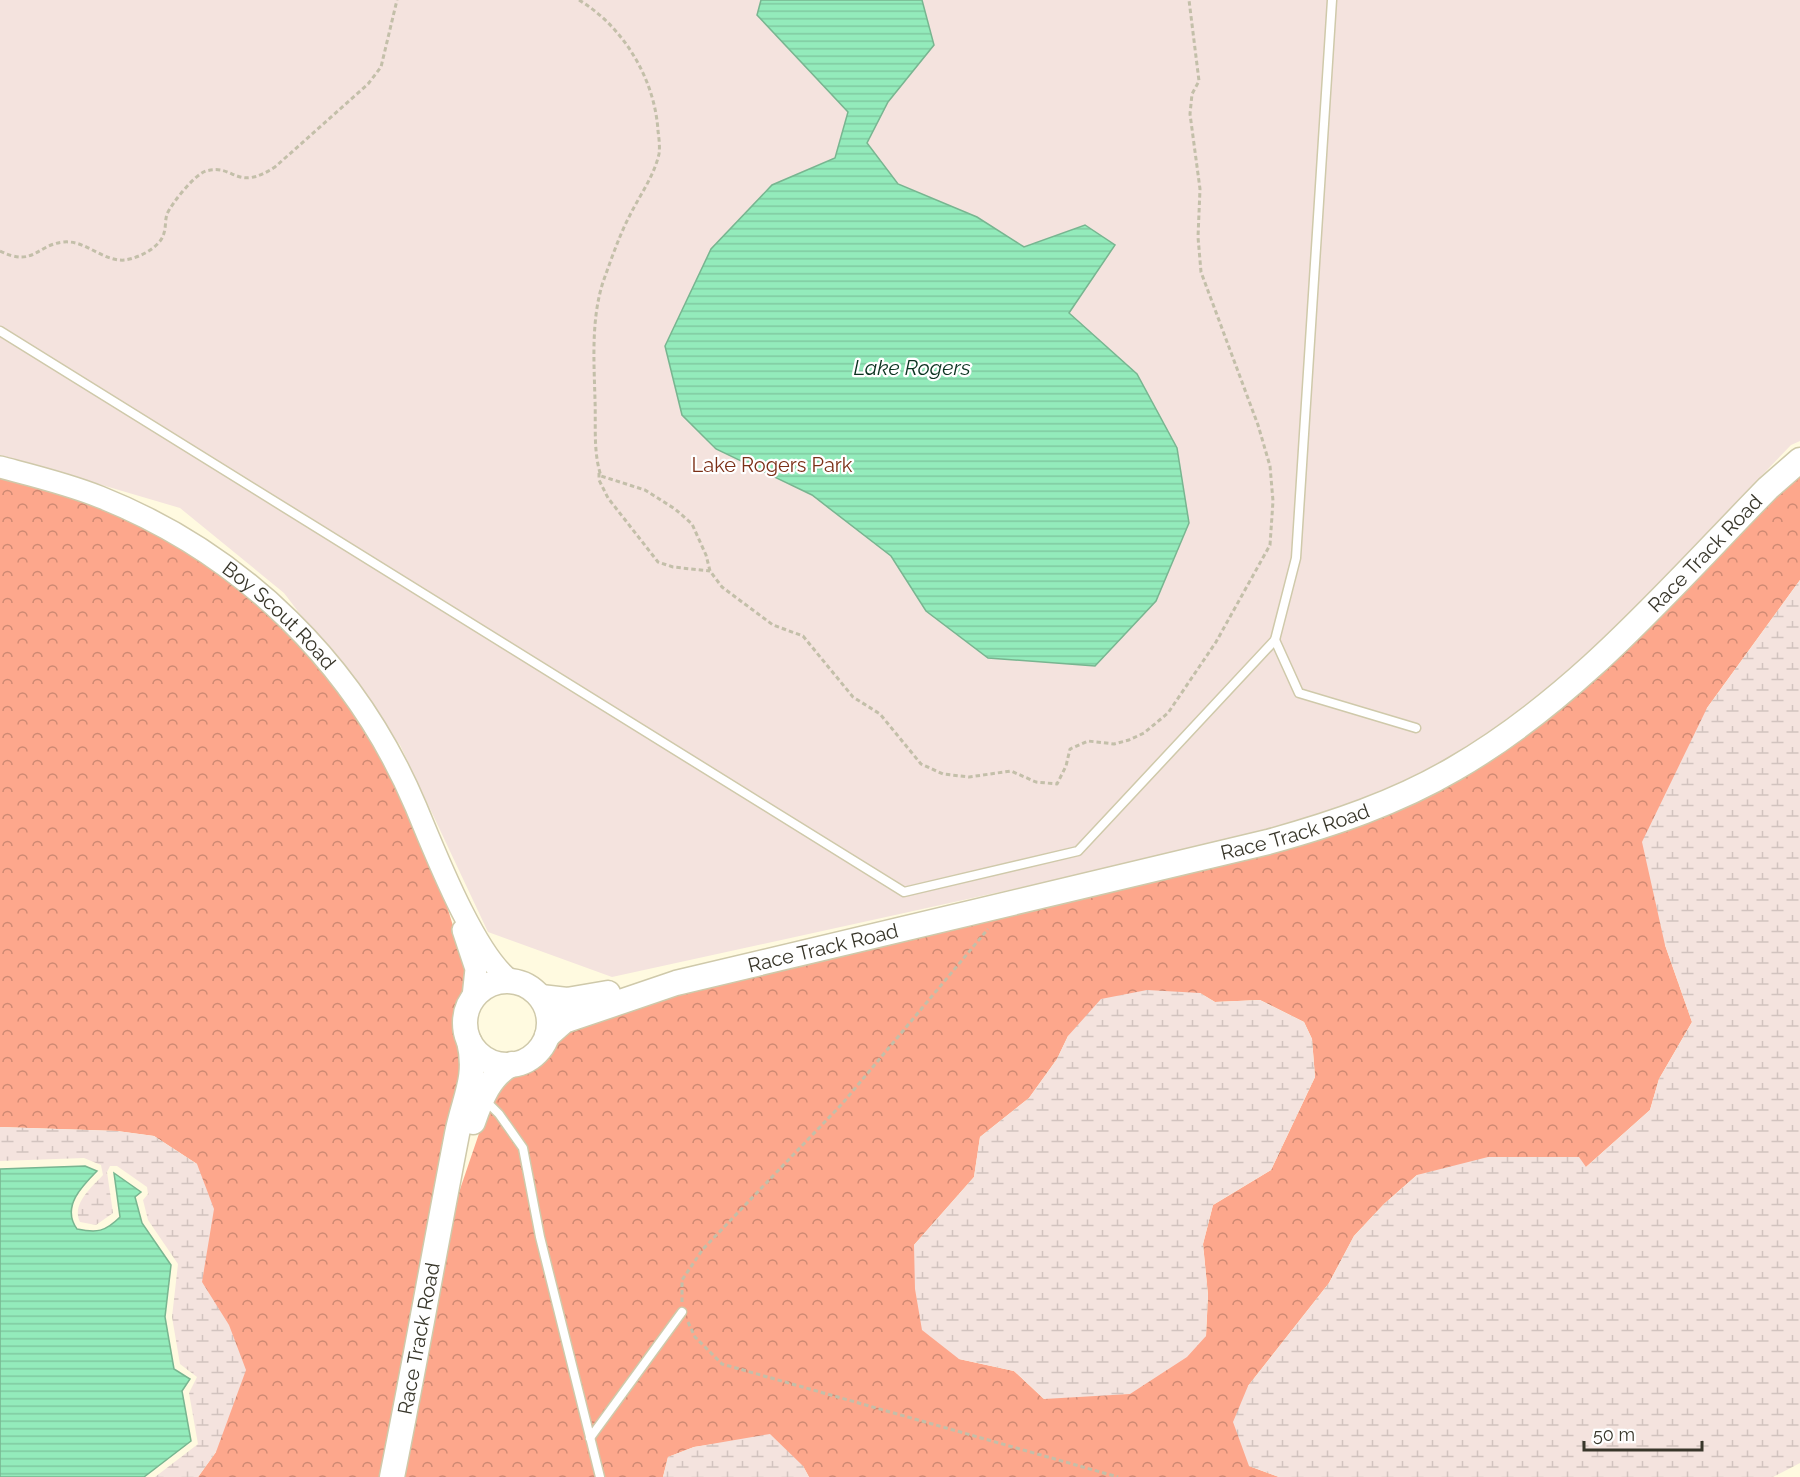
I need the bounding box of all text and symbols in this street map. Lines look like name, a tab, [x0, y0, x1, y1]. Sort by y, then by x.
water label: Lake Rogers	[853, 355, 971, 380]
park label: Lake Rogers Park	[692, 453, 853, 477]
street label: Race Track Road	[1643, 489, 1767, 617]
street label: Boy Scout Road	[218, 556, 341, 674]
street label: Race Track Road	[1218, 798, 1373, 865]
street label: Race Track Road	[745, 918, 901, 978]
street label: Race Track Road	[393, 1261, 445, 1416]
scale bar	[1584, 1414, 1702, 1452]
text: 50 m	[1593, 1424, 1635, 1445]

